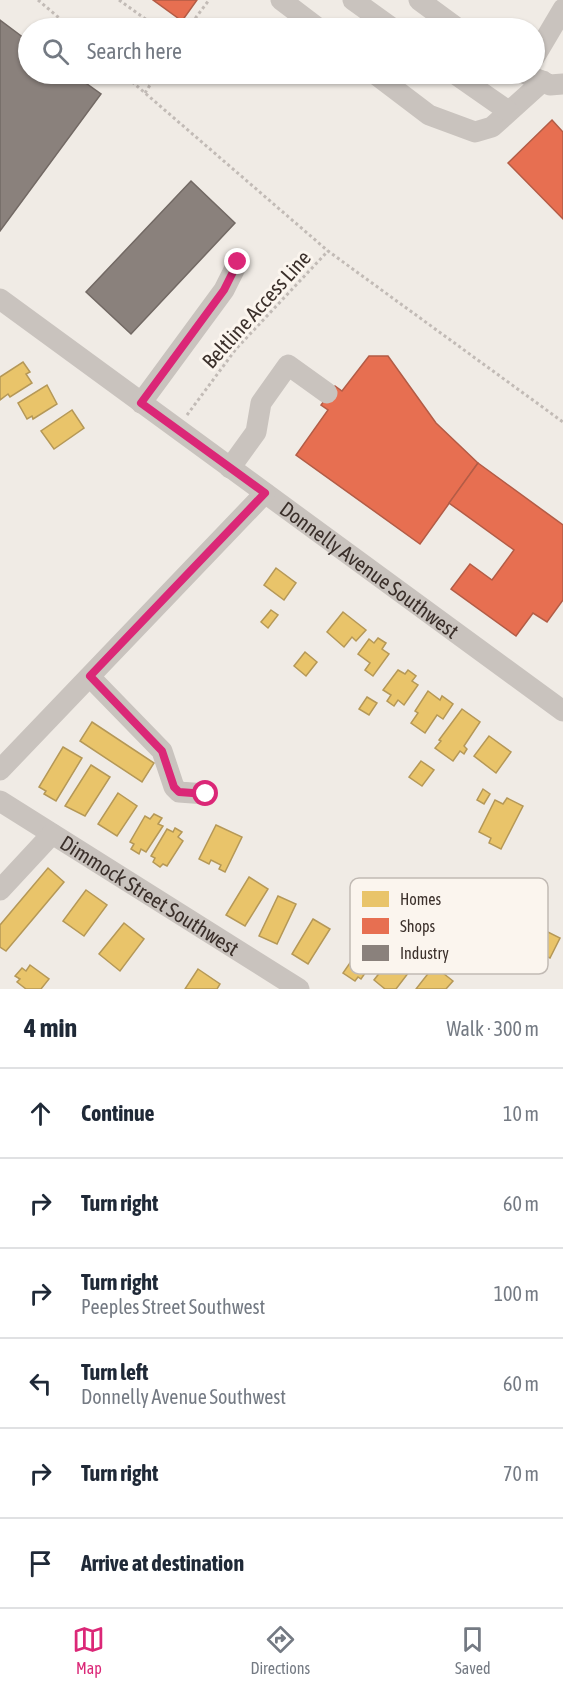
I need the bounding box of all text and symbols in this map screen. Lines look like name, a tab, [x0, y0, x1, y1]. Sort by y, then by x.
search box	[18, 18, 545, 84]
icon: search	[39, 35, 72, 68]
text: Search here	[87, 38, 182, 64]
street label: Beltline Access Line	[197, 245, 315, 373]
route end	[224, 248, 250, 274]
street label: Donnelly Avenue Southwest	[276, 496, 464, 643]
route start	[192, 780, 218, 806]
street label: Dimmock Street Southwest	[56, 830, 243, 960]
legend	[350, 878, 548, 974]
text: Homes	[400, 890, 442, 908]
text: Shops	[400, 917, 436, 936]
text: Industry	[400, 944, 449, 963]
text: 4 min	[24, 1013, 77, 1043]
text: Walk · 300 m	[447, 1017, 539, 1040]
icon: ahead	[24, 1097, 57, 1130]
text: Continue	[81, 1100, 155, 1126]
text: 10 m	[503, 1102, 539, 1125]
icon: right	[24, 1187, 57, 1220]
text: Turn right	[81, 1190, 158, 1216]
text: 60 m	[503, 1192, 539, 1215]
text: Turn right	[81, 1269, 158, 1295]
icon: right	[24, 1277, 57, 1310]
text: 100 m	[494, 1282, 539, 1305]
text: Peeples Street Southwest	[81, 1295, 265, 1318]
text: Turn left	[81, 1359, 148, 1385]
icon: left	[24, 1367, 57, 1400]
text: 60 m	[503, 1372, 539, 1395]
text: Donnelly Avenue Southwest	[81, 1385, 286, 1408]
icon: right	[24, 1457, 57, 1490]
text: Turn right	[81, 1460, 158, 1486]
text: 70 m	[503, 1462, 539, 1485]
icon: arrive	[24, 1547, 57, 1580]
text: Arrive at destination	[81, 1550, 244, 1576]
tab: Map	[72, 1623, 105, 1677]
tab: Directions	[250, 1623, 310, 1677]
tab: Saved	[455, 1623, 490, 1677]

